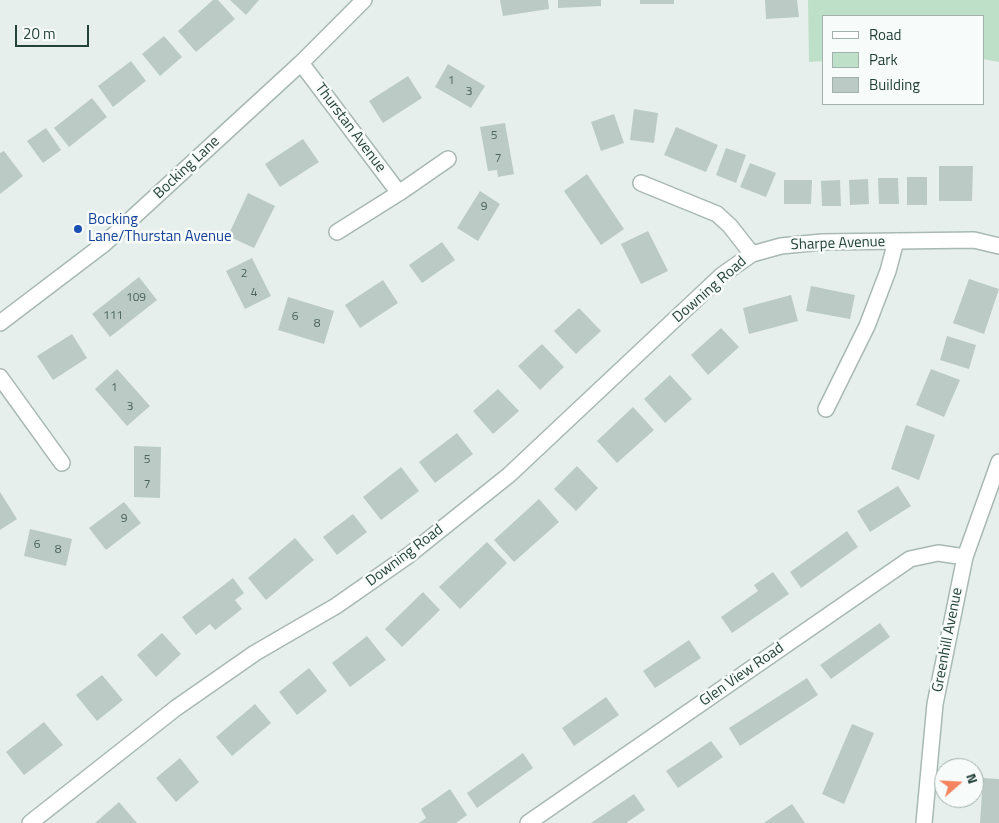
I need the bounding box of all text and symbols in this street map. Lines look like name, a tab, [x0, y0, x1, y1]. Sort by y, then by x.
scale bar	[18, 15, 91, 47]
legend	[822, 15, 984, 105]
text: 20 m	[23, 22, 56, 45]
text: Road	[869, 23, 901, 46]
text: Park	[869, 48, 898, 71]
text: Building	[869, 73, 920, 96]
house number: 1	[448, 74, 454, 88]
street label: Thurstan Avenue	[311, 80, 389, 176]
house number: 3	[466, 85, 472, 99]
house number: 5	[491, 129, 497, 143]
street label: Bocking Lane	[150, 133, 224, 203]
house number: 7	[495, 152, 501, 166]
house number: 9	[481, 200, 487, 214]
place label: Bocking Lane/Thurstan Avenue	[88, 211, 232, 246]
marker: Bocking Lane/Thurstan Avenue	[72, 223, 84, 235]
street label: Sharpe Avenue	[790, 233, 886, 255]
street label: Downing Road	[669, 253, 751, 327]
house number: 2	[241, 267, 247, 281]
house number: 4	[251, 286, 257, 300]
house number: 109	[126, 291, 146, 305]
house number: 111	[103, 309, 123, 323]
house number: 6	[292, 310, 298, 324]
house number: 8	[314, 317, 320, 331]
house number: 1	[111, 381, 117, 395]
house number: 3	[127, 400, 133, 414]
house number: 5	[144, 453, 150, 467]
house number: 7	[144, 478, 150, 492]
house number: 9	[121, 512, 127, 526]
street label: Downing Road	[363, 521, 447, 591]
house number: 6	[34, 538, 40, 552]
house number: 8	[55, 543, 61, 557]
street label: Greenhill Avenue	[929, 586, 967, 694]
street label: Glen View Road	[697, 639, 787, 711]
north arrow	[934, 758, 984, 808]
text: N	[961, 770, 984, 786]

